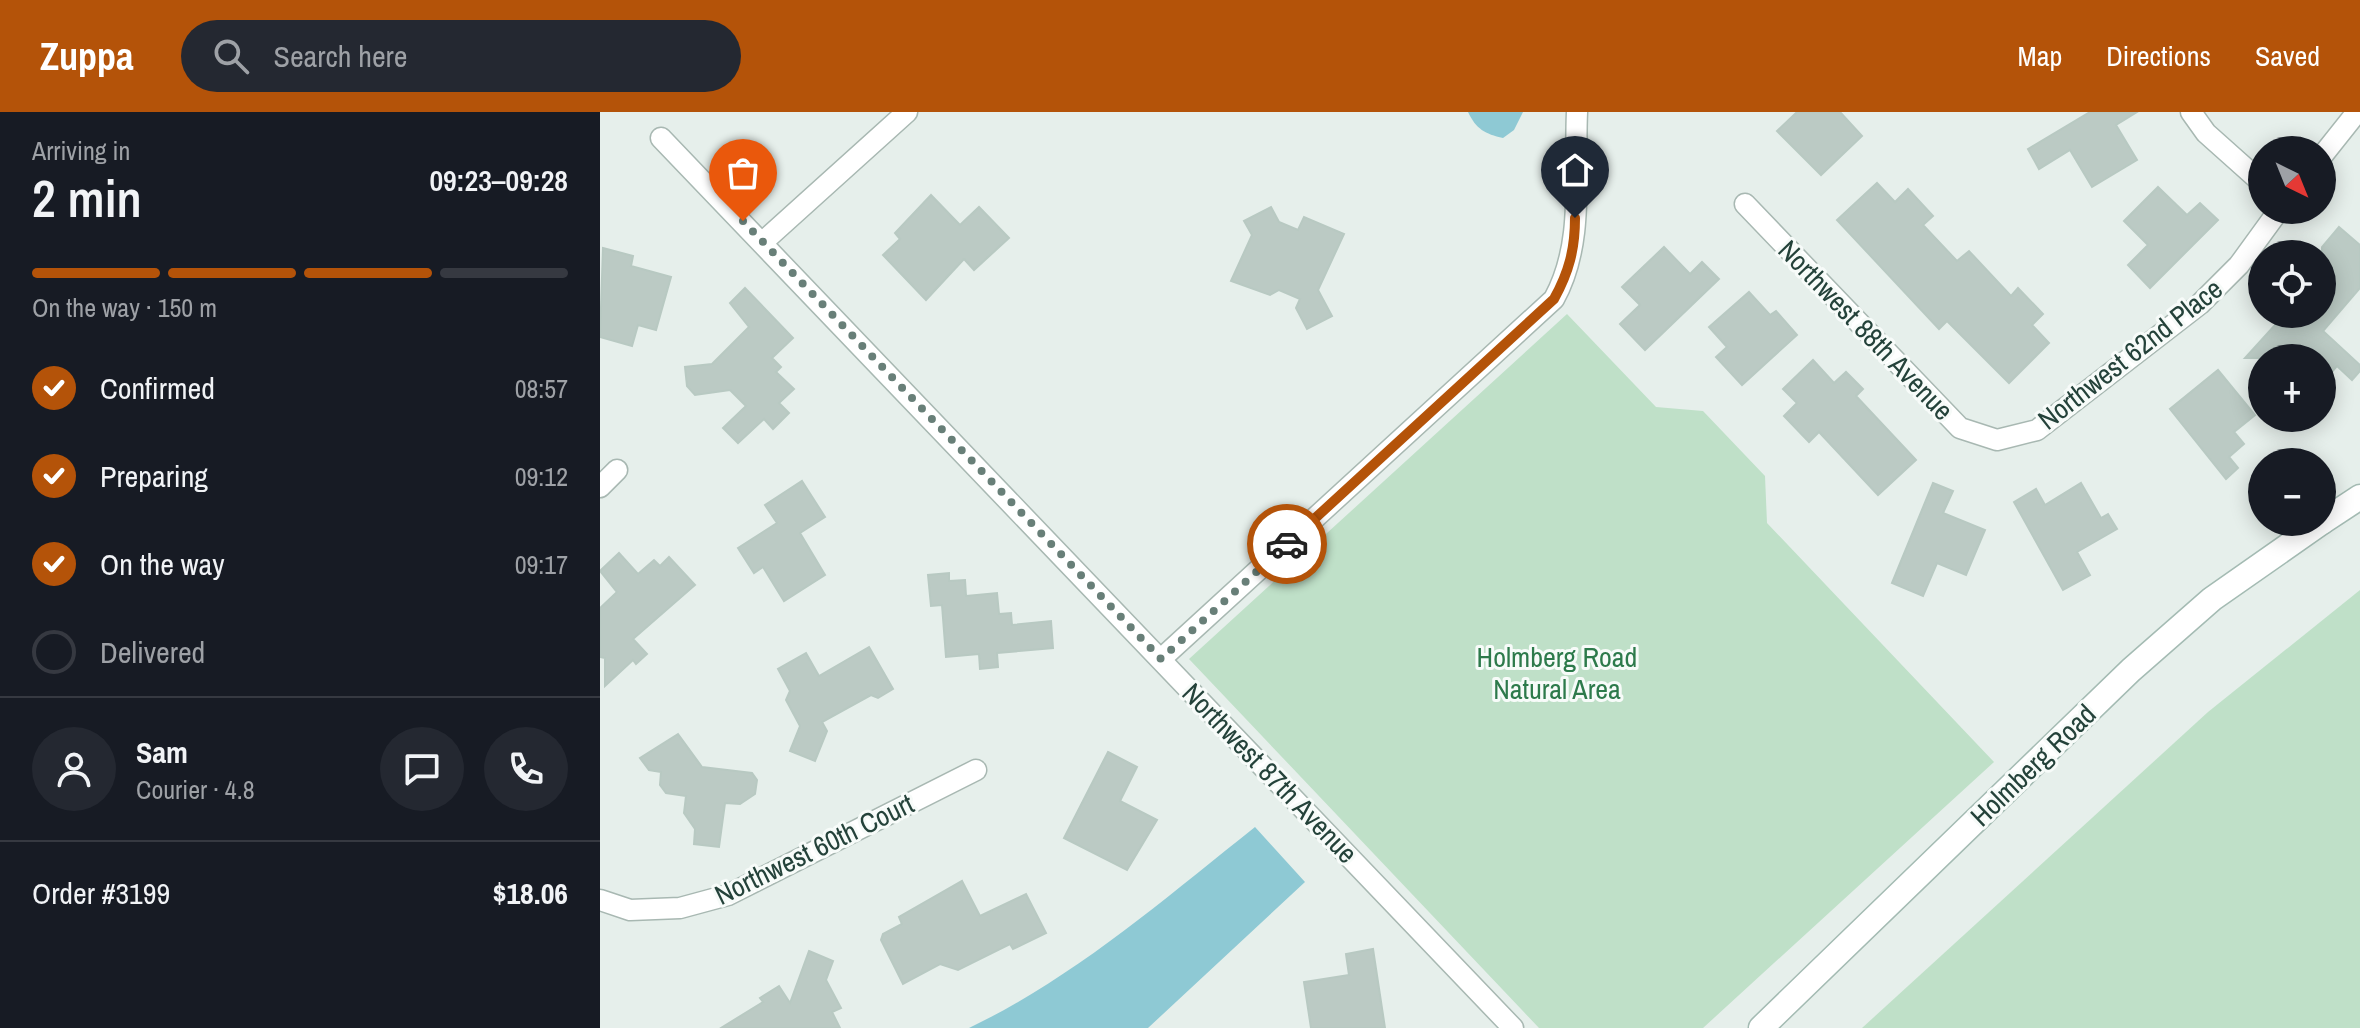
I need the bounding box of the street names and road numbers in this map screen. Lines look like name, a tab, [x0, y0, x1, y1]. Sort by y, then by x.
street label: Northwest 88th Avenue	[1770, 232, 1962, 428]
street label: Northwest 62nd Place	[2030, 270, 2230, 438]
street label: Northwest 87th Avenue	[1174, 675, 1366, 871]
street label: Holmberg Road	[1962, 695, 2104, 835]
street label: Northwest 60th Court	[708, 784, 920, 914]

